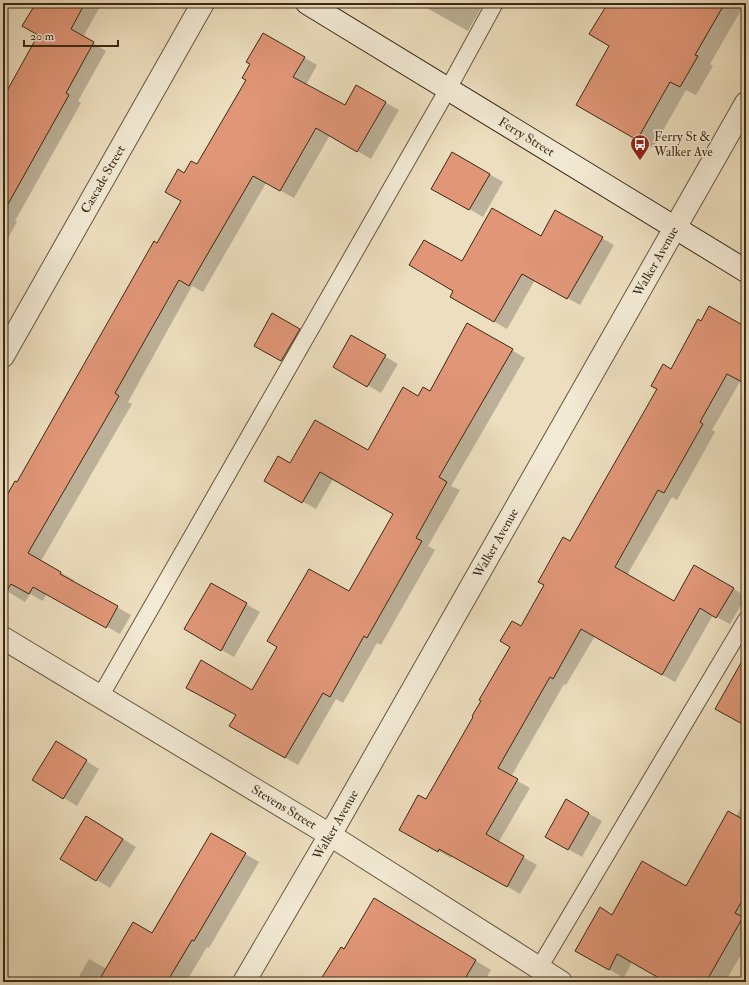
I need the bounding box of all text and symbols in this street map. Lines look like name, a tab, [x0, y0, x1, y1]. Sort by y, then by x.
scale bar	[24, 22, 118, 48]
text: 20 m	[30, 29, 55, 44]
street label: Ferry Street	[495, 114, 557, 160]
place label: Ferry St & Walker Ave	[653, 129, 713, 160]
bus stop icon: Ferry St & Walker Ave	[629, 133, 651, 161]
street label: Cascade Street	[77, 142, 129, 216]
street label: Walker Avenue	[629, 223, 682, 300]
street label: Walker Avenue	[469, 505, 522, 582]
street label: Stevens Street	[249, 782, 319, 833]
street label: Walker Avenue	[309, 787, 362, 863]

